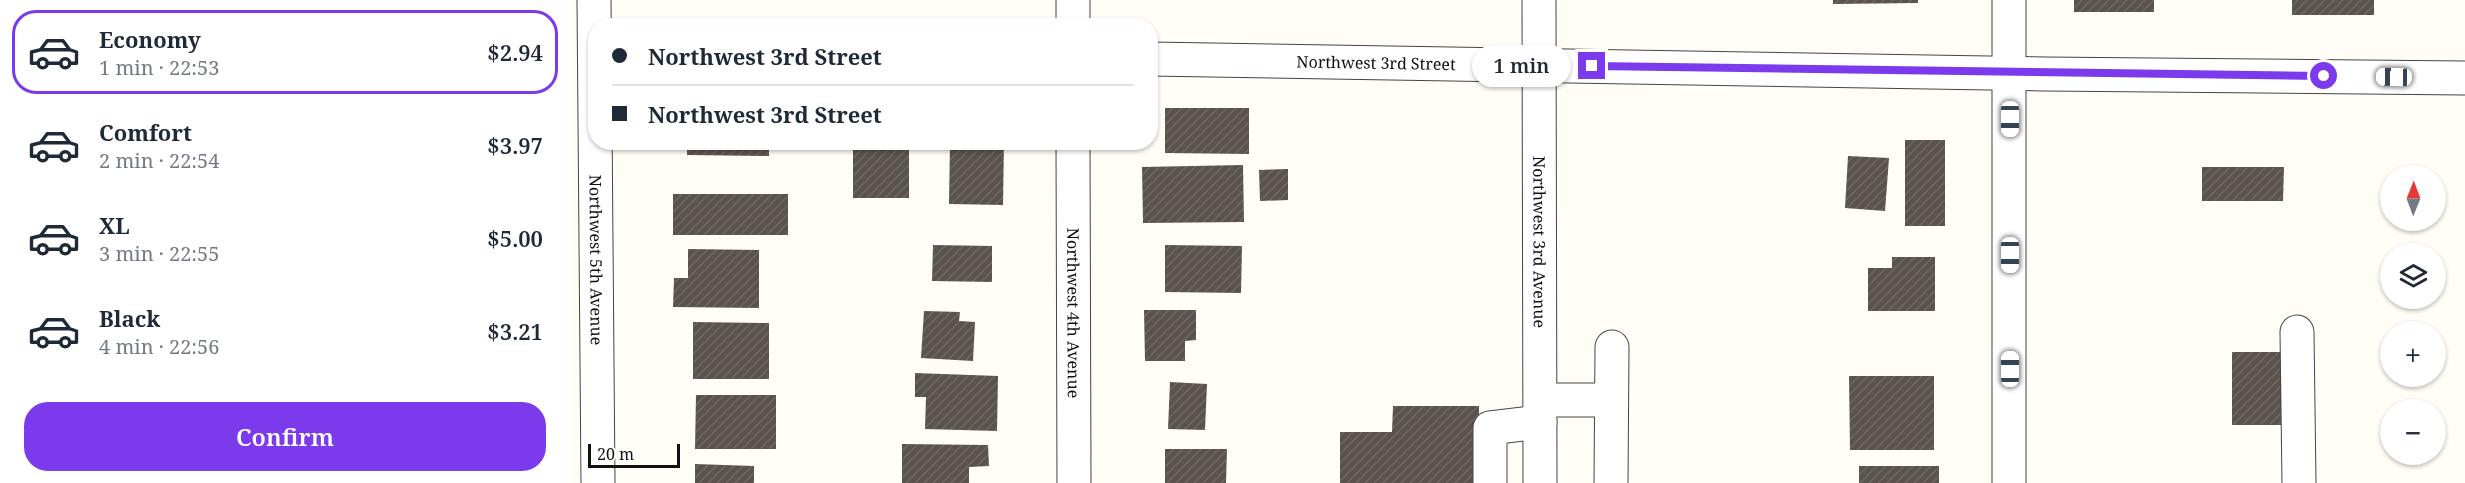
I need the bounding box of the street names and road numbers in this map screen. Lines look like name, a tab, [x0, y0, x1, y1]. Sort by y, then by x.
street label: Northwest 3rd Street	[1296, 50, 1456, 75]
street label: Northwest 3rd Avenue	[1528, 156, 1551, 328]
street label: Northwest 5th Avenue	[584, 175, 608, 345]
street label: Northwest 4th Avenue	[1062, 228, 1085, 398]

